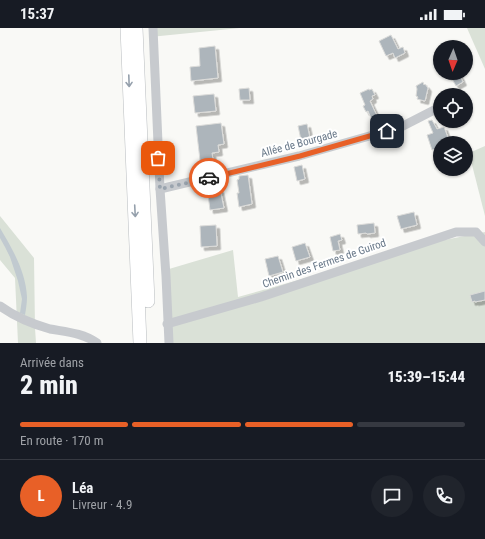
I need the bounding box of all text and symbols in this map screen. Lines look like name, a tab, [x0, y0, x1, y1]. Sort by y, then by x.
text: 15:37	[20, 5, 54, 23]
north arrow	[433, 40, 473, 80]
map controls	[433, 40, 473, 176]
one-way arrow	[125, 74, 133, 87]
button: locate	[433, 88, 473, 128]
pin	[370, 114, 404, 148]
icon: home	[376, 120, 398, 142]
street label: Allée de Bourgade	[259, 127, 339, 160]
button: layers	[433, 136, 473, 176]
pin	[141, 141, 175, 175]
icon: bag	[147, 147, 169, 169]
courier	[189, 158, 229, 198]
icon: car	[198, 167, 220, 189]
one-way arrow	[131, 204, 138, 217]
street label: Chemin des Fermes de Guirod	[261, 236, 388, 291]
text: Arrivée dans	[20, 355, 84, 370]
text: 15:39–15:44	[387, 368, 465, 386]
text: 2 min	[20, 370, 78, 400]
text: En route · 170 m	[20, 433, 103, 448]
button: chat	[371, 475, 413, 517]
button: phone	[423, 475, 465, 517]
text: Léa	[72, 479, 93, 497]
text: L	[37, 487, 45, 505]
text: Livreur · 4.9	[72, 497, 132, 512]

